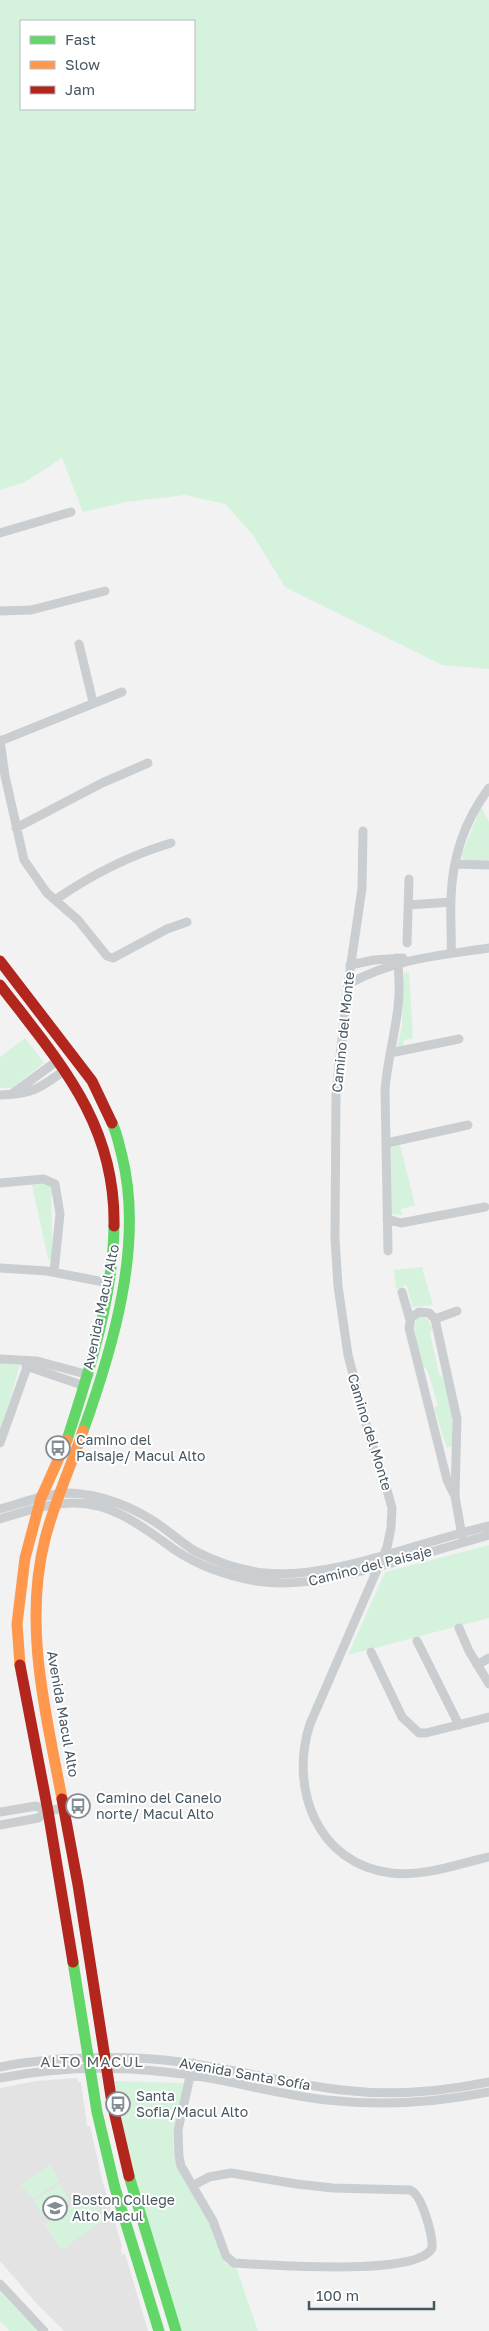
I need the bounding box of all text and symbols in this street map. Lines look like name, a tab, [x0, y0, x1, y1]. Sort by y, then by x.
legend	[20, 20, 195, 110]
text: Fast	[65, 30, 96, 48]
text: Slow	[65, 55, 100, 73]
text: Jam	[65, 80, 95, 98]
street label: Camino del Monte	[328, 971, 357, 1093]
street label: Avenida Macul Alto	[79, 1243, 122, 1371]
street label: Camino del Monte	[345, 1371, 396, 1492]
place label: Camino del Paisaje/ Macul Alto	[76, 1431, 205, 1464]
bus stop icon: Camino del Paisaje/ Macul Alto	[45, 1435, 71, 1461]
street label: Camino del Paisaje	[306, 1542, 433, 1589]
street label: Avenida Macul Alto	[44, 1649, 83, 1778]
place label: Camino del Canelo norte/ Macul Alto	[96, 1789, 222, 1822]
bus stop icon: Camino del Canelo norte/ Macul Alto	[65, 1793, 91, 1819]
district label: ALTO MACUL	[40, 2052, 144, 2070]
street label: Avenida Santa Sofía	[178, 2054, 312, 2093]
place label: Santa Sofia/Macul Alto	[136, 2087, 248, 2120]
bus stop icon: Santa Sofia/Macul Alto	[105, 2091, 131, 2117]
place label: Boston College Alto Macul	[72, 2191, 175, 2224]
school or university icon: Boston College Alto Macul	[42, 2195, 68, 2221]
scale bar	[309, 2278, 434, 2310]
text: 100 m	[316, 2286, 359, 2304]

